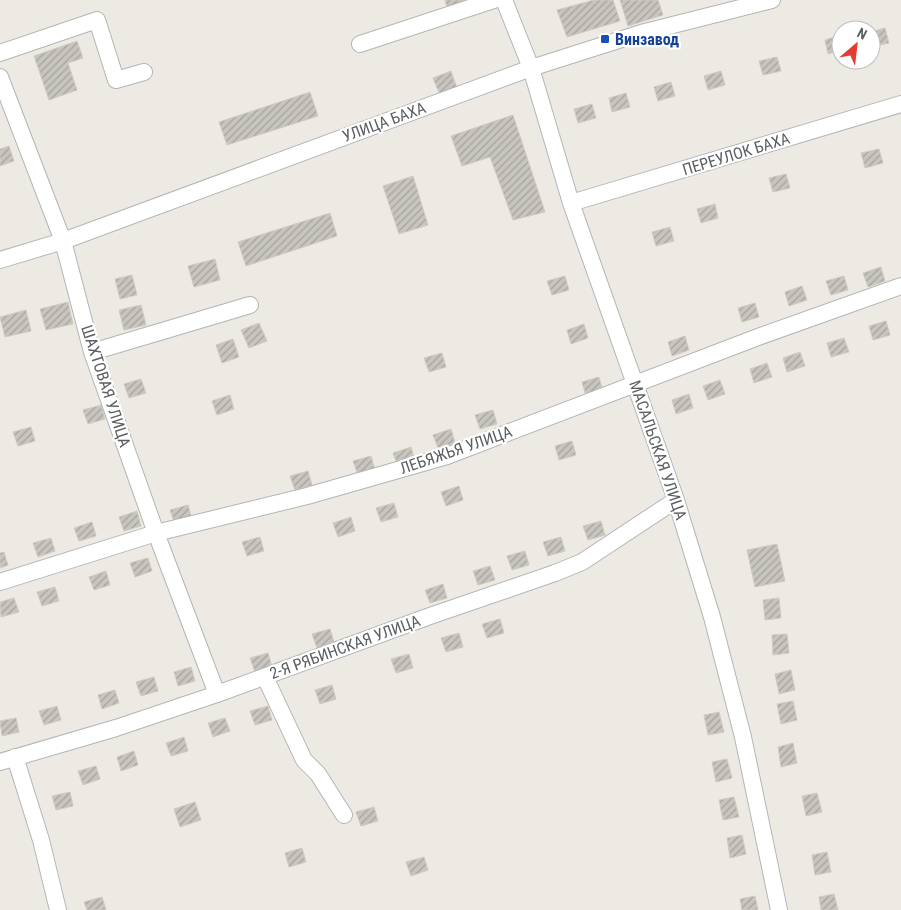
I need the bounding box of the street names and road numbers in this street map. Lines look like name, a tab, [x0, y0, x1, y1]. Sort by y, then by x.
street label: УЛИЦА БАХА	[340, 98, 428, 146]
street label: ПЕРЕУЛОК БАХА	[680, 129, 792, 179]
street label: ШАХТОВАЯ УЛИЦА	[77, 323, 135, 449]
street label: МАСАЛЬСКАЯ УЛИЦА	[625, 378, 691, 522]
street label: ЛЕБЯЖЬЯ УЛИЦА	[397, 422, 515, 478]
street label: 2-Я РЯБИНСКАЯ УЛИЦА	[267, 611, 423, 683]

